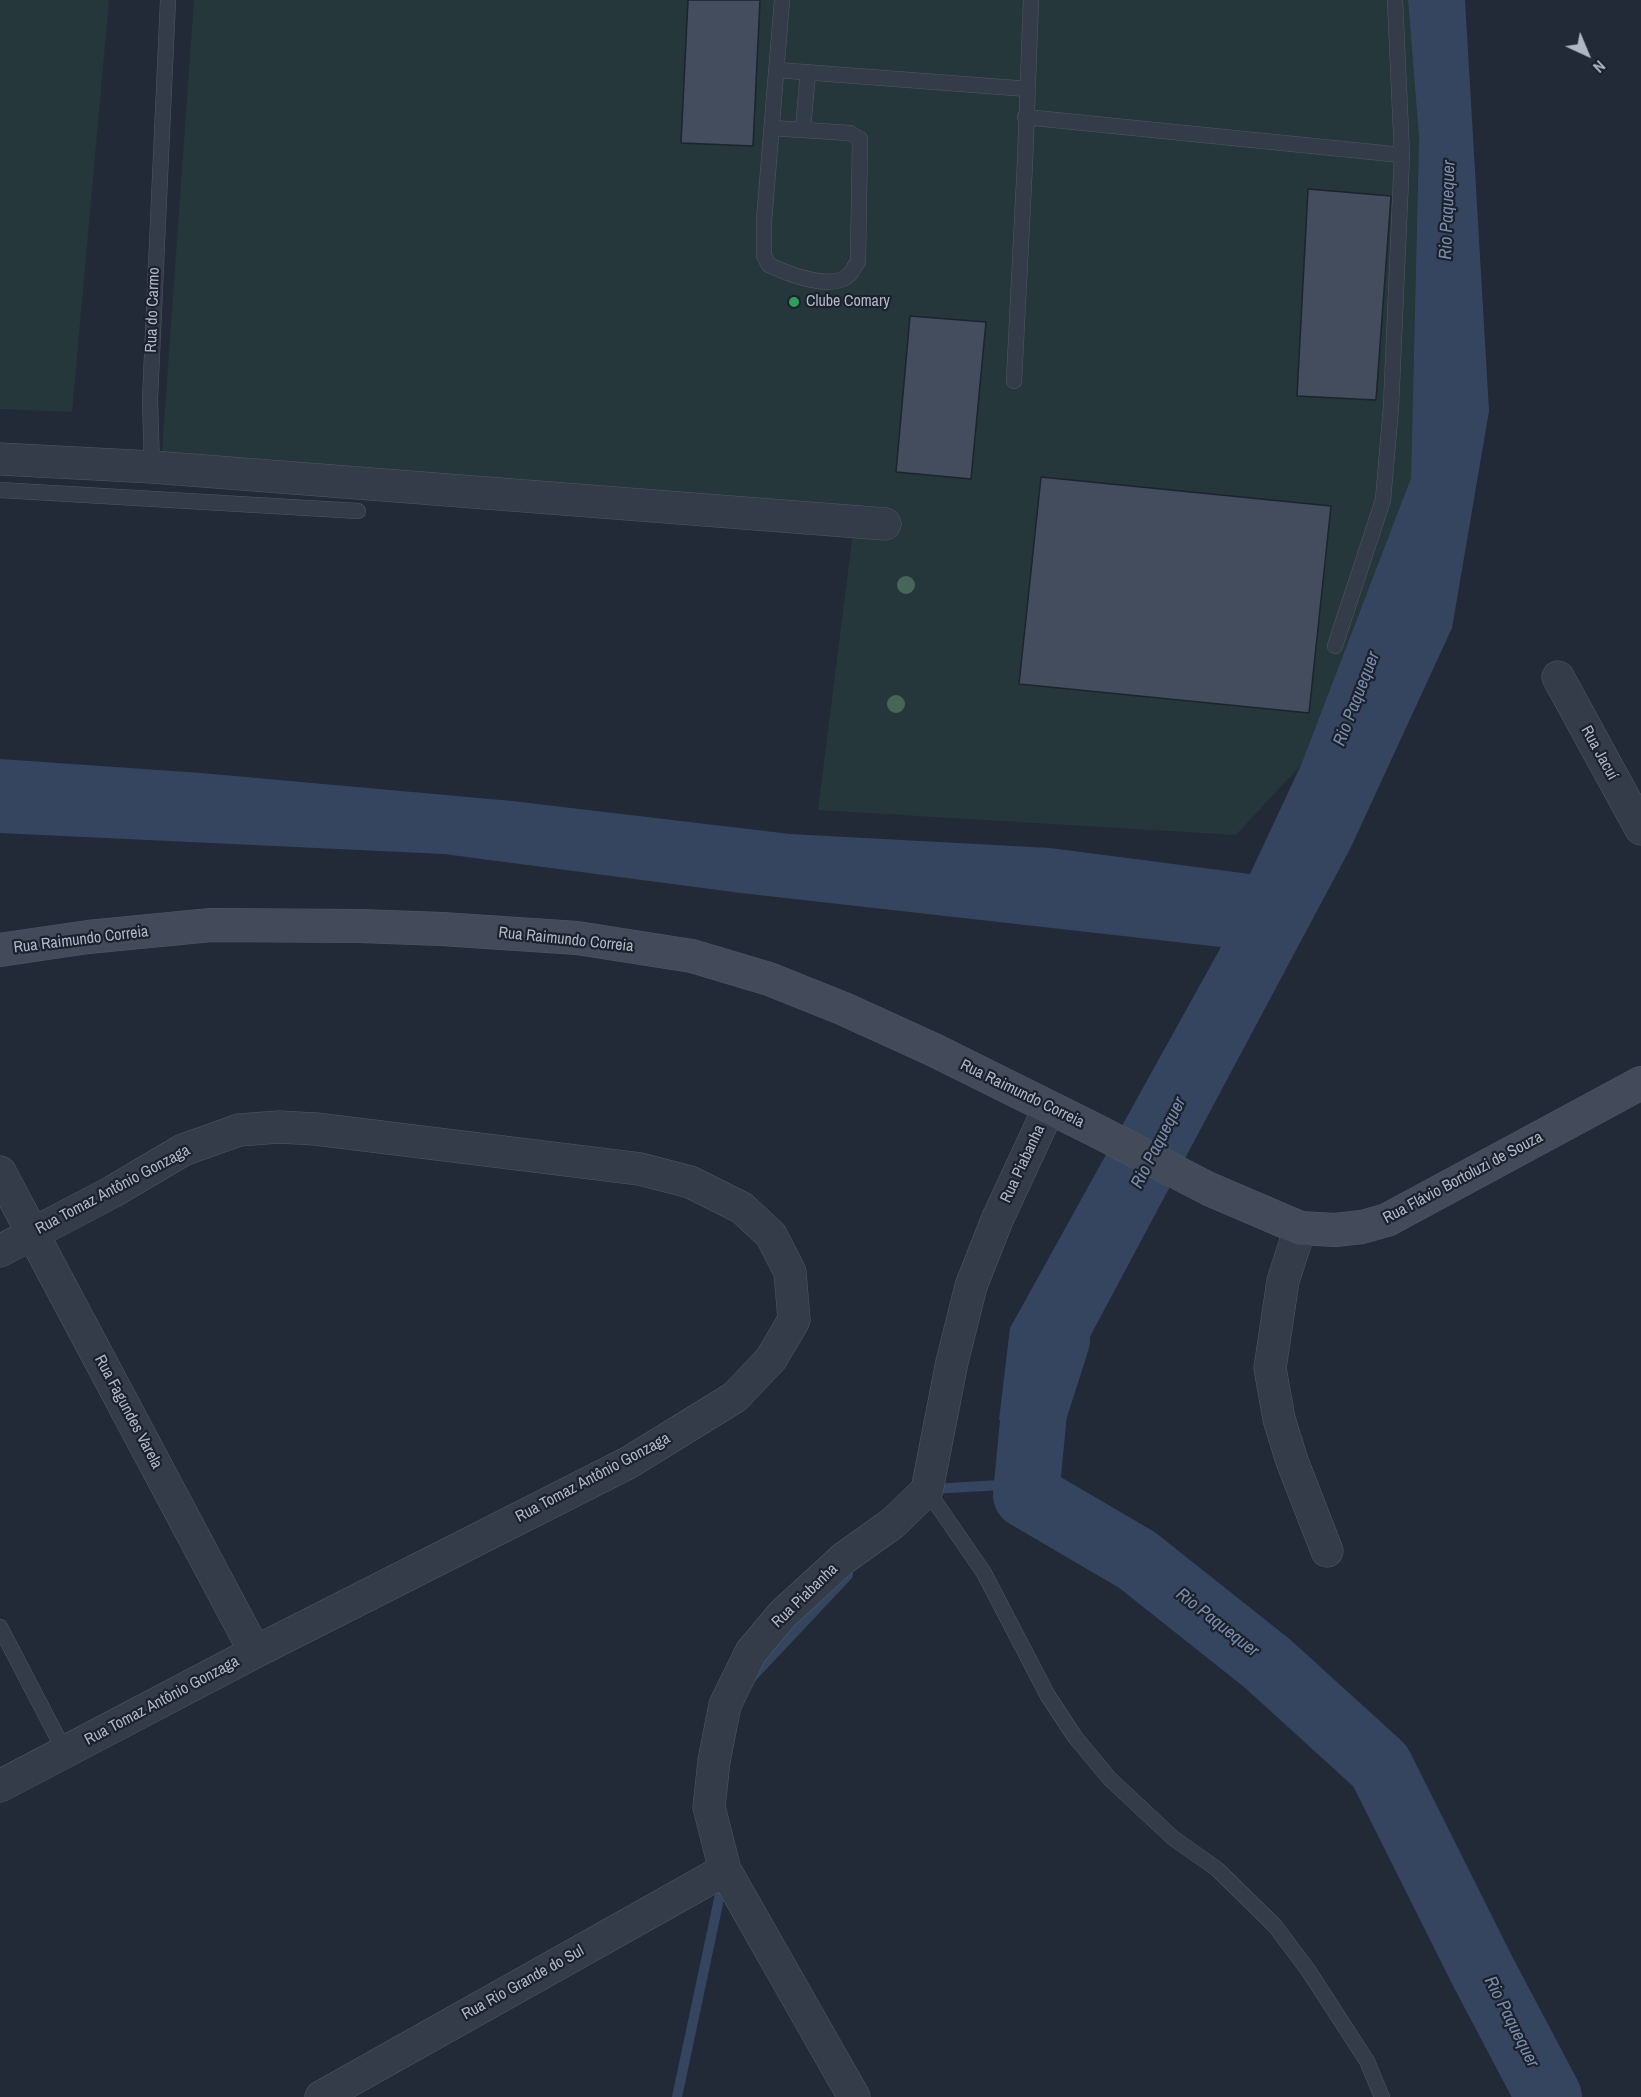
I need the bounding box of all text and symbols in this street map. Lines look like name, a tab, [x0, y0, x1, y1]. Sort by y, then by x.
north arrow	[1557, 24, 1617, 84]
text: N	[1588, 56, 1611, 78]
water label: Rio Paquequer	[1435, 160, 1461, 260]
street label: Rua do Carmo	[142, 267, 164, 353]
place label: Clube Comary	[806, 292, 890, 312]
marker: Clube Comary	[787, 295, 801, 309]
water label: Rio Paquequer	[1329, 649, 1385, 749]
street label: Rua Jacuí	[1576, 723, 1622, 783]
street label: Rua Raimundo Correia	[13, 922, 149, 958]
street label: Rua Raimundo Correia	[498, 923, 634, 957]
street label: Rua Raimundo Correia	[957, 1056, 1087, 1132]
water label: Rio Paquequer	[1127, 1094, 1191, 1192]
street label: Rua Piabanha	[997, 1122, 1049, 1206]
street label: Rua Flávio Bortoluzi de Souza	[1380, 1128, 1546, 1228]
street label: Rua Tomaz Antônio Gonzaga	[33, 1141, 193, 1239]
street label: Rua Fagundes Varela	[90, 1352, 166, 1472]
street label: Rua Tomaz Antônio Gonzaga	[513, 1429, 673, 1527]
street label: Rua Piabanha	[768, 1560, 842, 1632]
water label: Rio Paquequer	[1171, 1584, 1263, 1662]
street label: Rua Tomaz Antônio Gonzaga	[82, 1652, 242, 1750]
street label: Rua Rio Grande do Sul	[459, 1942, 587, 2024]
water label: Rio Paquequer	[1479, 1973, 1543, 2071]

